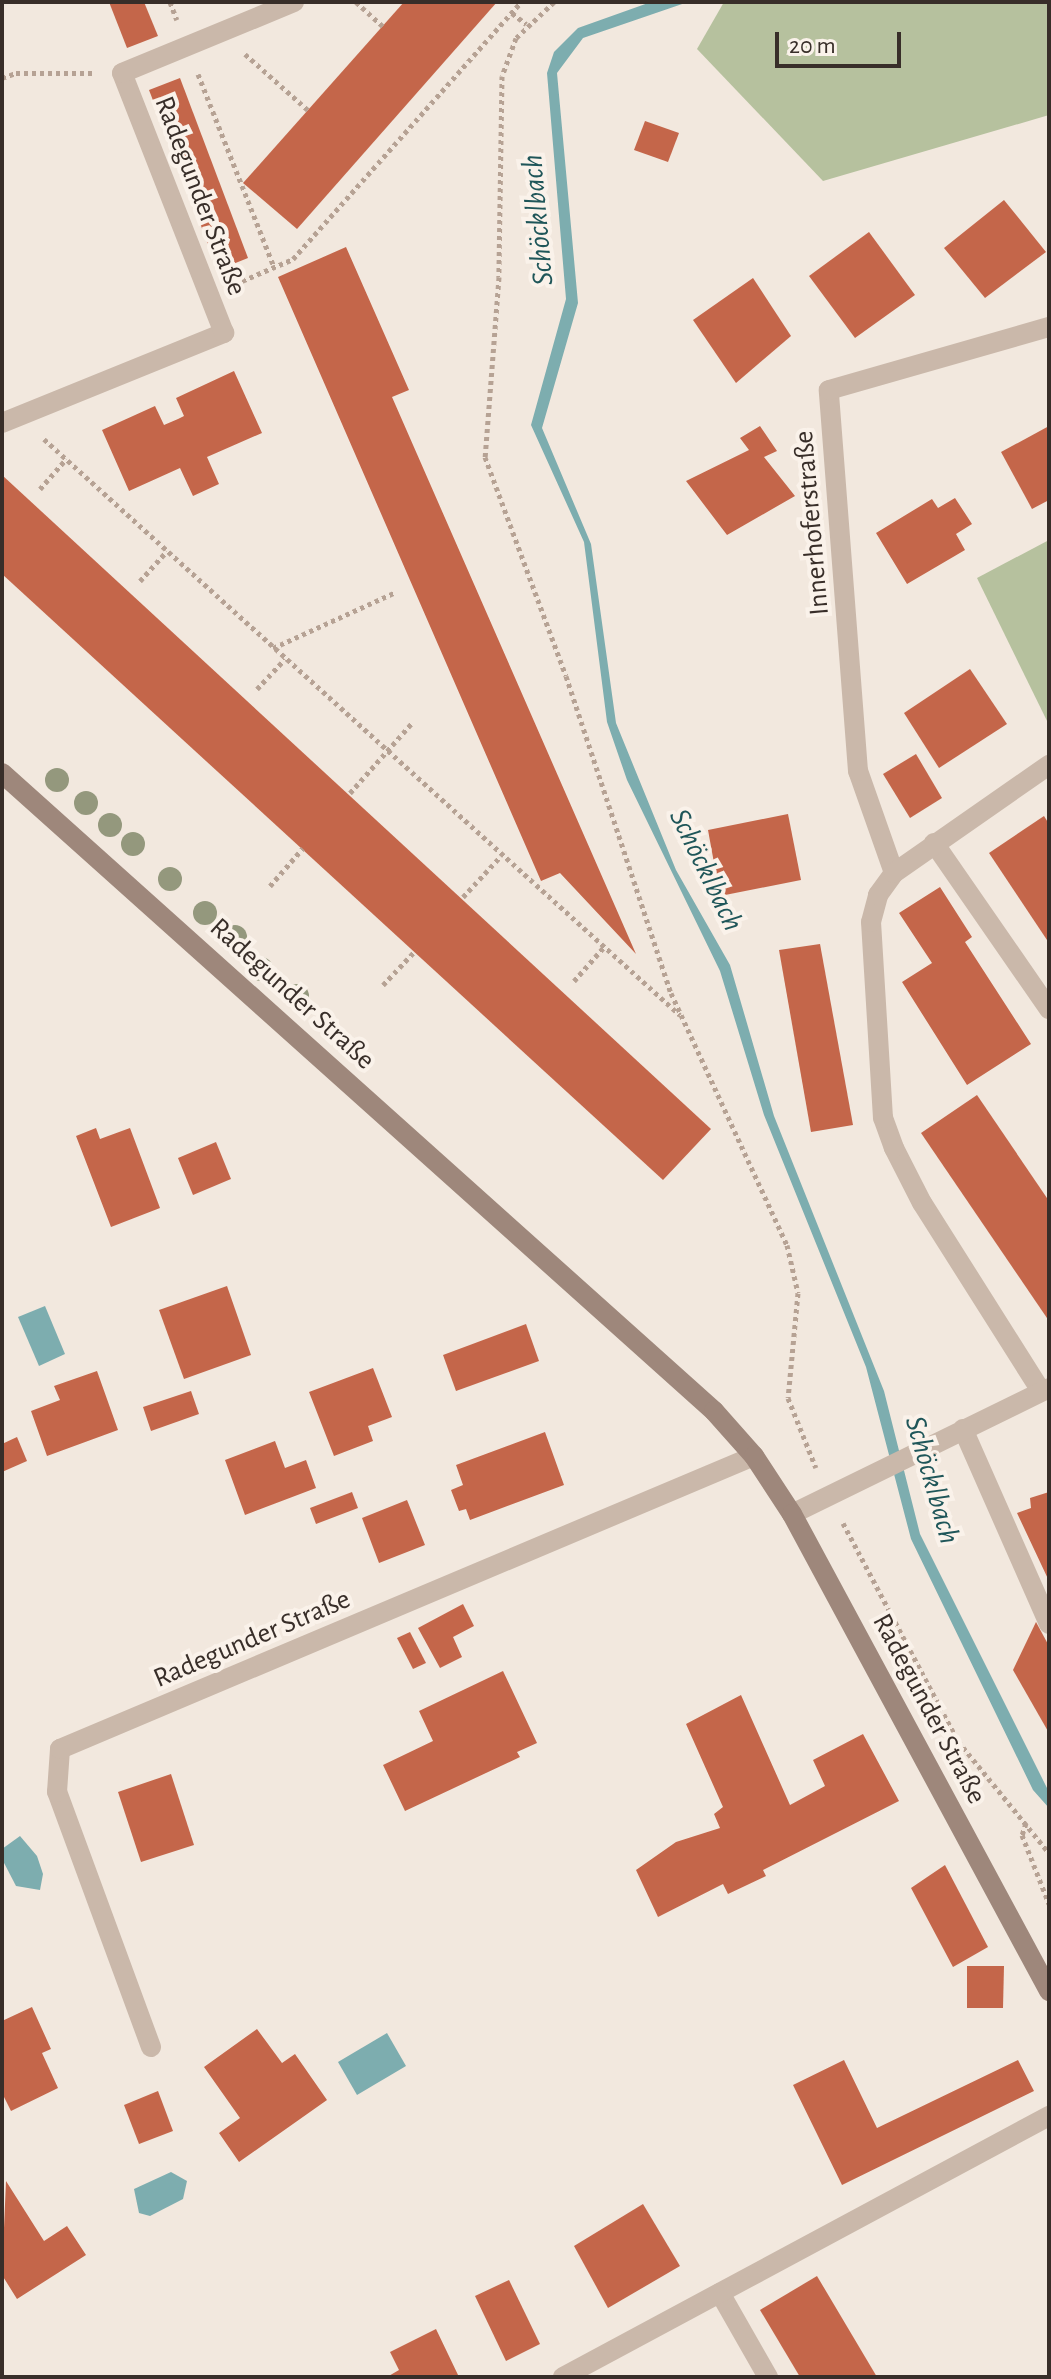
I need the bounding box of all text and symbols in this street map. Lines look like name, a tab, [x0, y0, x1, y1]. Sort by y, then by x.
scale bar	[779, 16, 905, 66]
text: 20 m	[789, 34, 836, 58]
street label: Radegunder Straße	[147, 92, 253, 300]
water label: Schöcklbach	[514, 153, 562, 287]
street label: Innerhoferstraße	[787, 429, 837, 617]
water label: Schöcklbach	[661, 803, 751, 937]
street label: Radegunder Straße	[203, 911, 381, 1077]
water label: Schöcklbach	[897, 1412, 967, 1548]
street label: Radegunder Straße	[149, 1582, 355, 1696]
street label: Radegunder Straße	[865, 1608, 993, 1810]

